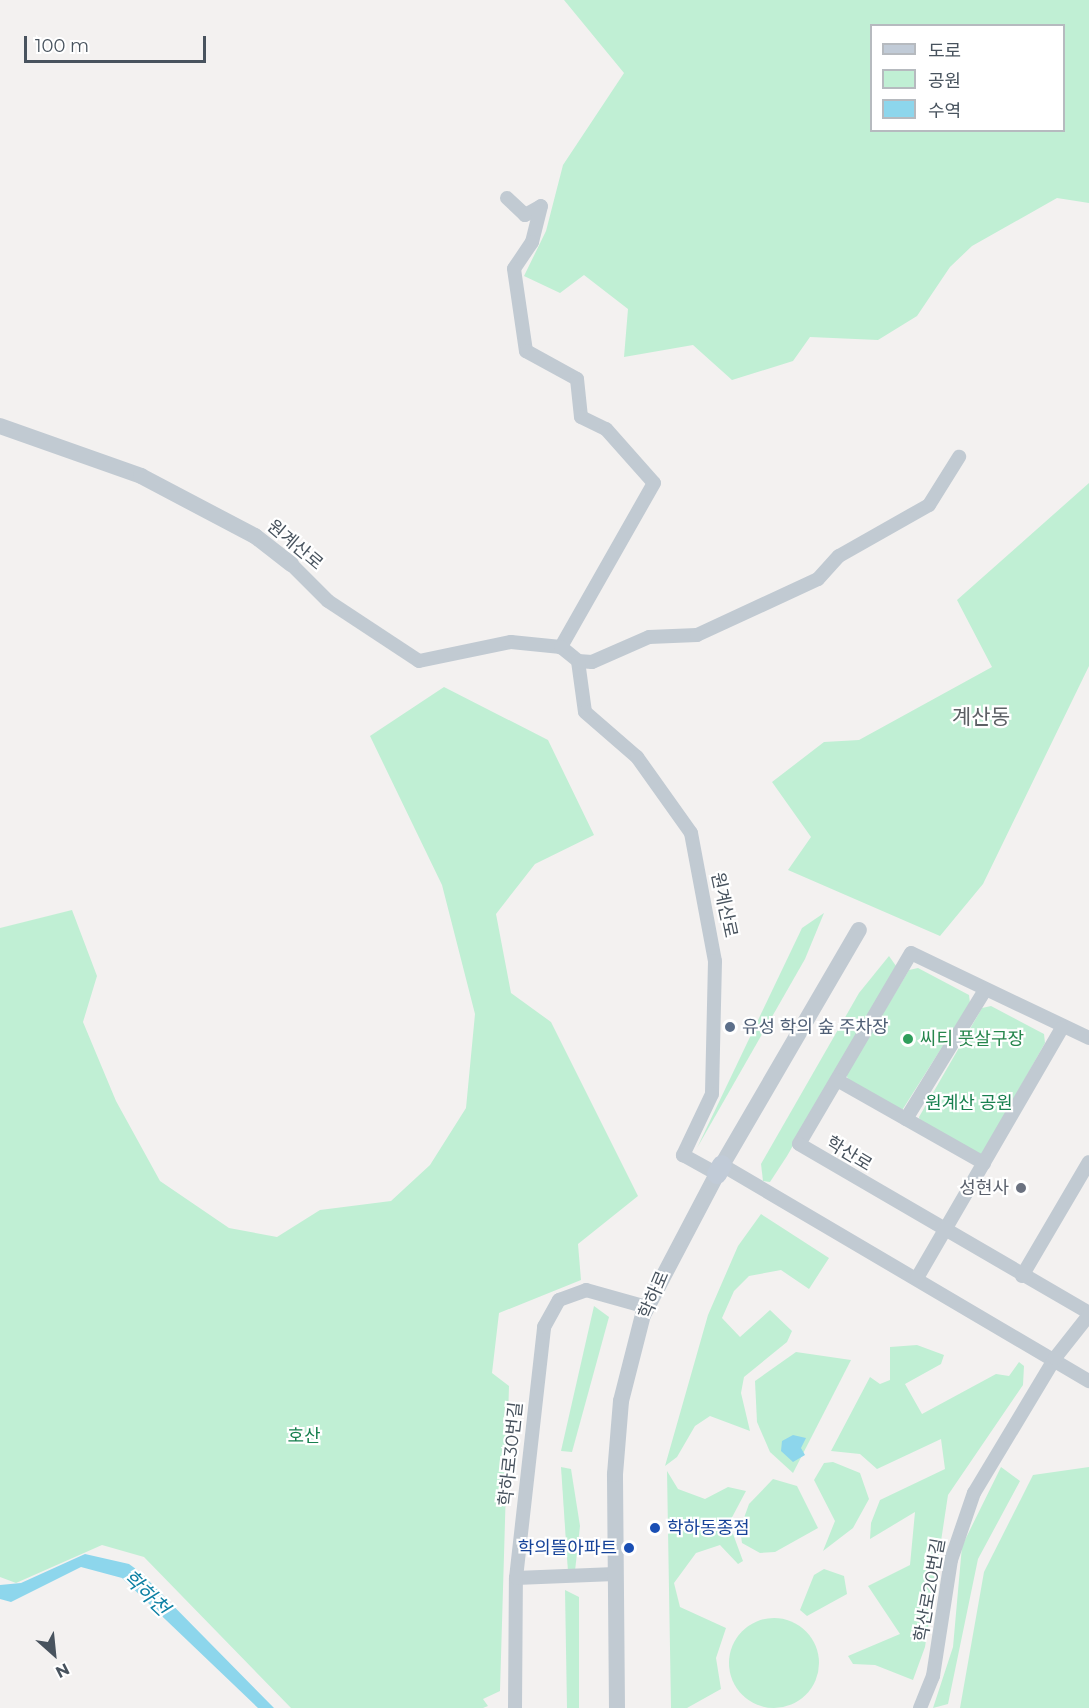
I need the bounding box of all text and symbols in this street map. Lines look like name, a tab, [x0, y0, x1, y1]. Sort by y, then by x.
scale bar	[27, 24, 208, 62]
legend	[870, 24, 1065, 132]
text: 100 m	[35, 35, 89, 57]
text: 도로	[928, 40, 961, 62]
text: 공원	[928, 70, 961, 92]
text: 수역	[928, 100, 961, 122]
street label: 원계산로	[263, 515, 327, 575]
district label: 계산동	[952, 704, 1010, 730]
street label: 원계산로	[707, 870, 741, 940]
place label: 유성 학의 숲 주차장	[742, 1016, 889, 1038]
marker: 유성 학의 숲 주차장	[723, 1020, 737, 1034]
place label: 씨티 풋살구장	[920, 1028, 1024, 1050]
marker: 씨티 풋살구장	[901, 1032, 915, 1046]
park label: 원계산 공원	[925, 1092, 1013, 1114]
street label: 학산로	[822, 1132, 876, 1176]
place label: 성현사	[959, 1177, 1009, 1199]
marker: 성현사	[1014, 1181, 1028, 1195]
street label: 학하로	[634, 1268, 674, 1322]
street label: 학하로30번길	[495, 1401, 527, 1507]
park label: 호산	[287, 1425, 321, 1447]
place label: 학하동종점	[667, 1517, 750, 1539]
marker: 학하동종점	[648, 1521, 662, 1535]
street label: 학산로20번길	[910, 1536, 950, 1644]
place label: 학의뜰아파트	[518, 1537, 617, 1559]
marker: 학의뜰아파트	[622, 1541, 636, 1555]
water label: 학하천	[118, 1565, 174, 1621]
north arrow	[24, 1624, 84, 1684]
text: N	[52, 1659, 72, 1682]

